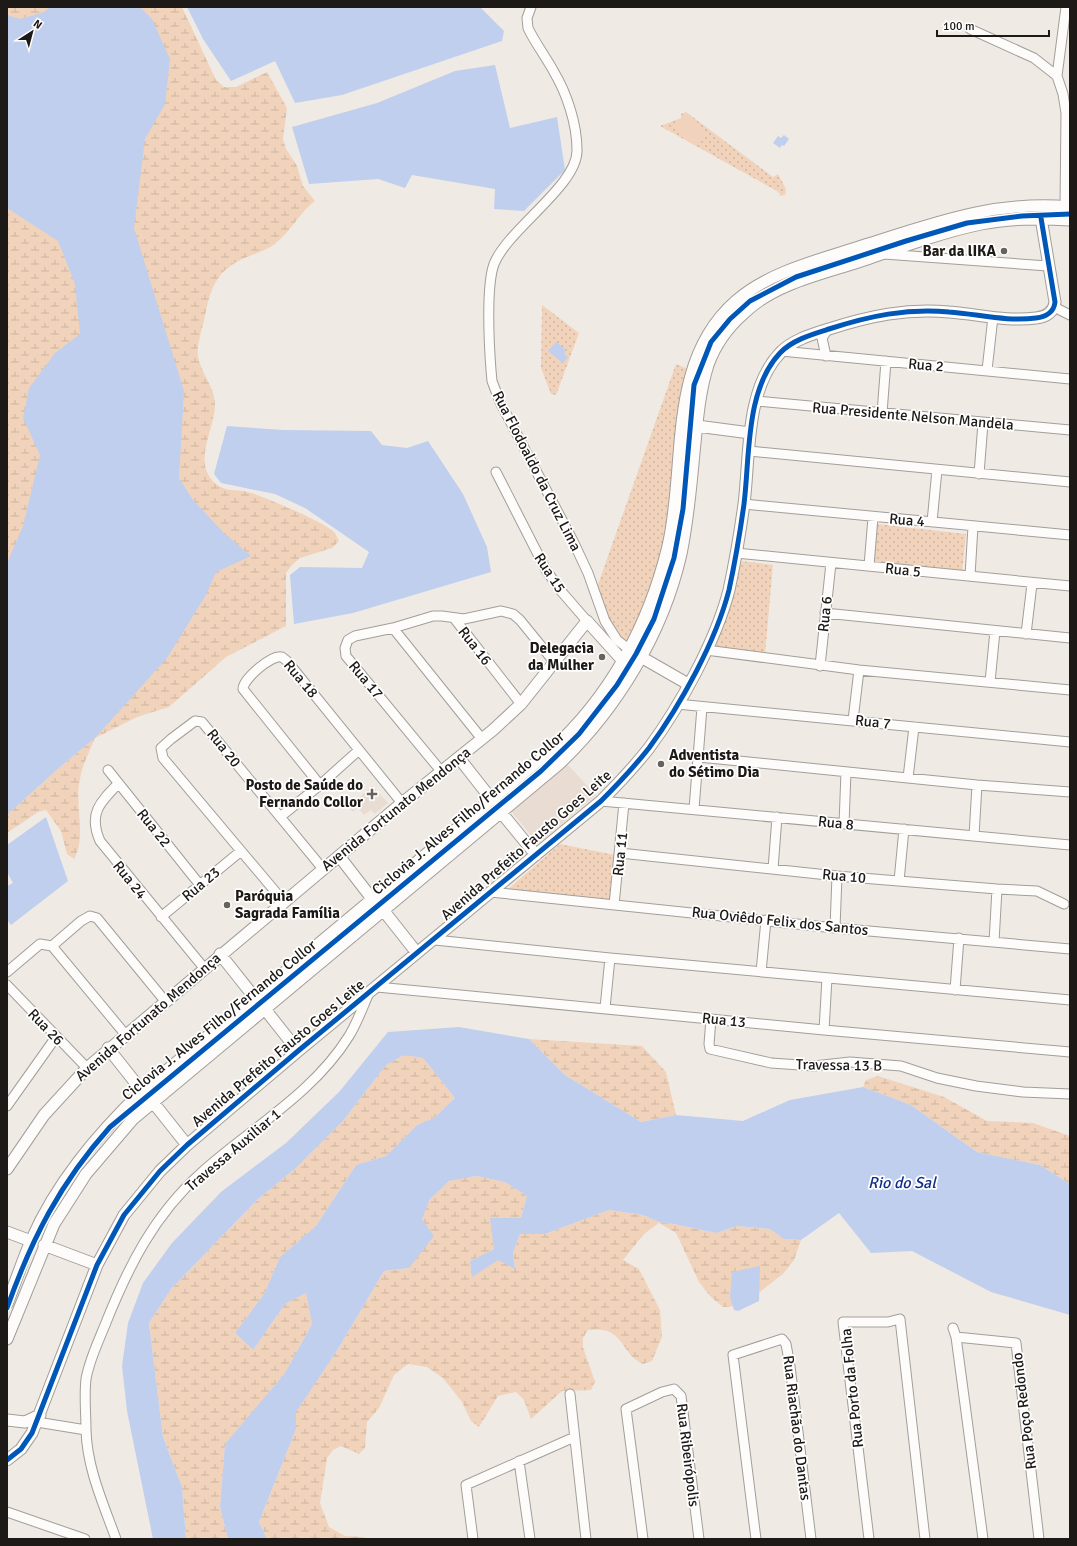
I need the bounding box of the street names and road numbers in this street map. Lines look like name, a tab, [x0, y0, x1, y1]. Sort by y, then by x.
street label: Rua 2	[907, 354, 945, 376]
street label: Rua Flodoaldo da Cruz Lima	[489, 388, 585, 554]
street label: Rua Presidente Nelson Mandela	[811, 398, 1015, 434]
street label: Rua 4	[888, 509, 926, 531]
street label: Rua 15	[530, 550, 570, 596]
street label: Rua 5	[884, 559, 922, 581]
street label: Rua 6	[814, 595, 836, 633]
street label: Rua 16	[454, 623, 496, 669]
street label: Rua 18	[280, 656, 322, 702]
street label: Rua 17	[345, 657, 387, 703]
street label: Rua 7	[854, 711, 892, 733]
street label: Rua 20	[203, 725, 245, 771]
street label: Ciclovia J. Alves Filho/Fernando Collor	[368, 727, 568, 899]
street label: Avenida Fortunato Mendonça	[318, 743, 474, 875]
street label: Avenida Prefeito Fausto Goes Leite	[437, 766, 615, 924]
street label: Rua 22	[133, 805, 175, 851]
street label: Rua 8	[817, 812, 855, 834]
street label: Rua 11	[609, 831, 631, 877]
street label: Rua 24	[109, 857, 151, 903]
street label: Rua 23	[178, 863, 224, 905]
street label: Rua 10	[821, 865, 867, 887]
street label: Rua Oviêdo Felix dos Santos	[691, 903, 870, 939]
street label: Ciclovia J. Alves Filho/Fernando Collor	[118, 936, 320, 1104]
street label: Avenida Fortunato Mendonça	[72, 949, 224, 1085]
street label: Avenida Prefeito Fausto Goes Leite	[188, 975, 368, 1131]
street label: Rua 26	[24, 1005, 68, 1049]
street label: Rua 13	[701, 1009, 747, 1031]
street label: Travessa 13 B	[796, 1055, 882, 1075]
street label: Travessa Auxiliar 1	[182, 1105, 284, 1195]
street label: Rua Porto da Folha	[837, 1327, 867, 1449]
street label: Rua Poço Redondo	[1008, 1351, 1040, 1471]
street label: Rua Riachão do Dantas	[779, 1354, 815, 1502]
street label: Rua Ribeirópolis	[673, 1402, 703, 1508]

